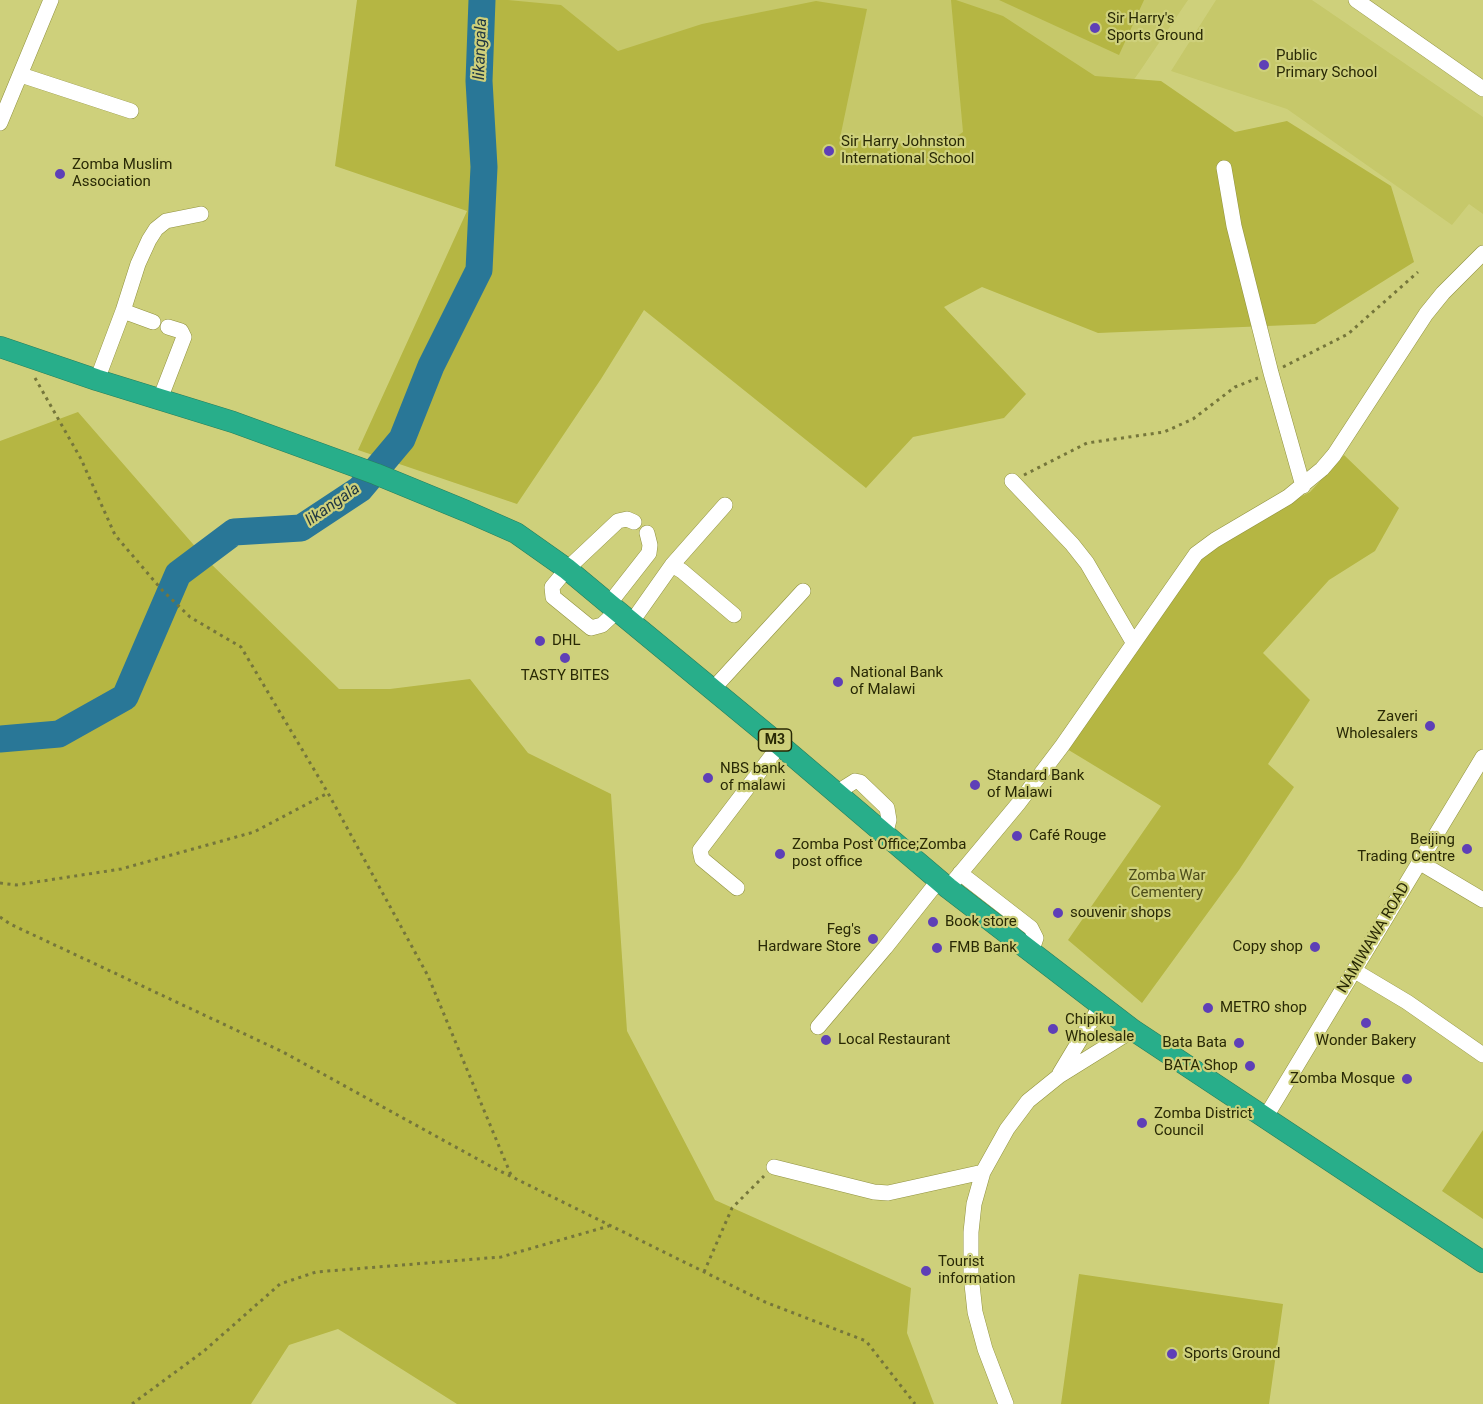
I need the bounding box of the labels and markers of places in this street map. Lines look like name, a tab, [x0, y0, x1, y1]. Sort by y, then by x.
place label: Sir Harry's Sports Ground	[1107, 10, 1203, 45]
marker: Sir Harry's Sports Ground	[1088, 21, 1102, 35]
place label: Public Primary School	[1276, 47, 1377, 82]
marker: Public Primary School	[1257, 58, 1271, 72]
place label: Sir Harry Johnston International School	[841, 133, 974, 168]
marker: Sir Harry Johnston International School	[822, 144, 836, 158]
place label: Zomba Muslim Association	[72, 156, 172, 191]
marker: Zomba Muslim Association	[53, 167, 67, 181]
place label: DHL	[552, 632, 581, 650]
marker: DHL	[533, 634, 547, 648]
marker: TASTY BITES	[558, 651, 572, 665]
place label: National Bank of Malawi	[850, 664, 943, 699]
place label: TASTY BITES	[521, 667, 609, 685]
marker: National Bank of Malawi	[831, 675, 845, 689]
place label: Zaveri Wholesalers	[1336, 708, 1418, 743]
marker: Zaveri Wholesalers	[1423, 719, 1437, 733]
place label: NBS bank of malawi	[720, 760, 786, 795]
place label: Standard Bank of Malawi	[987, 767, 1084, 802]
marker: NBS bank of malawi	[701, 771, 715, 785]
marker: Standard Bank of Malawi	[968, 778, 982, 792]
place label: Café Rouge	[1029, 827, 1106, 845]
marker: Café Rouge	[1010, 829, 1024, 843]
place label: Beijing Trading Centre	[1357, 831, 1455, 866]
place label: Zomba Post Office;Zomba post office	[792, 836, 966, 871]
marker: Beijing Trading Centre	[1460, 842, 1474, 856]
marker: Zomba Post Office;Zomba post office	[773, 847, 787, 861]
place label: souvenir shops	[1070, 904, 1171, 922]
marker: souvenir shops	[1051, 906, 1065, 920]
place label: Book store	[945, 913, 1017, 931]
marker: Book store	[926, 915, 940, 929]
place label: Feg's Hardware Store	[758, 921, 861, 956]
marker: Feg's Hardware Store	[866, 932, 880, 946]
place label: Copy shop	[1233, 938, 1303, 956]
place label: FMB Bank	[949, 939, 1017, 957]
marker: Copy shop	[1308, 940, 1322, 954]
marker: FMB Bank	[930, 941, 944, 955]
place label: METRO shop	[1220, 999, 1307, 1017]
marker: METRO shop	[1201, 1001, 1215, 1015]
place label: Chipiku Wholesale	[1065, 1011, 1134, 1046]
marker: Wonder Bakery	[1359, 1016, 1373, 1030]
marker: Chipiku Wholesale	[1046, 1022, 1060, 1036]
place label: Local Restaurant	[838, 1031, 950, 1049]
place label: Wonder Bakery	[1316, 1032, 1416, 1050]
marker: Local Restaurant	[819, 1033, 833, 1047]
place label: Bata Bata	[1162, 1034, 1227, 1052]
marker: Bata Bata	[1232, 1036, 1246, 1050]
place label: BATA Shop	[1164, 1057, 1238, 1075]
marker: BATA Shop	[1243, 1059, 1257, 1073]
place label: Zomba Mosque	[1290, 1070, 1395, 1088]
marker: Zomba Mosque	[1400, 1072, 1414, 1086]
place label: Zomba District Council	[1154, 1105, 1252, 1140]
marker: Zomba District Council	[1135, 1116, 1149, 1130]
place label: Tourist information	[938, 1253, 1015, 1288]
marker: Tourist information	[919, 1264, 933, 1278]
place label: Sports Ground	[1184, 1345, 1280, 1363]
marker: Sports Ground	[1165, 1347, 1179, 1361]

